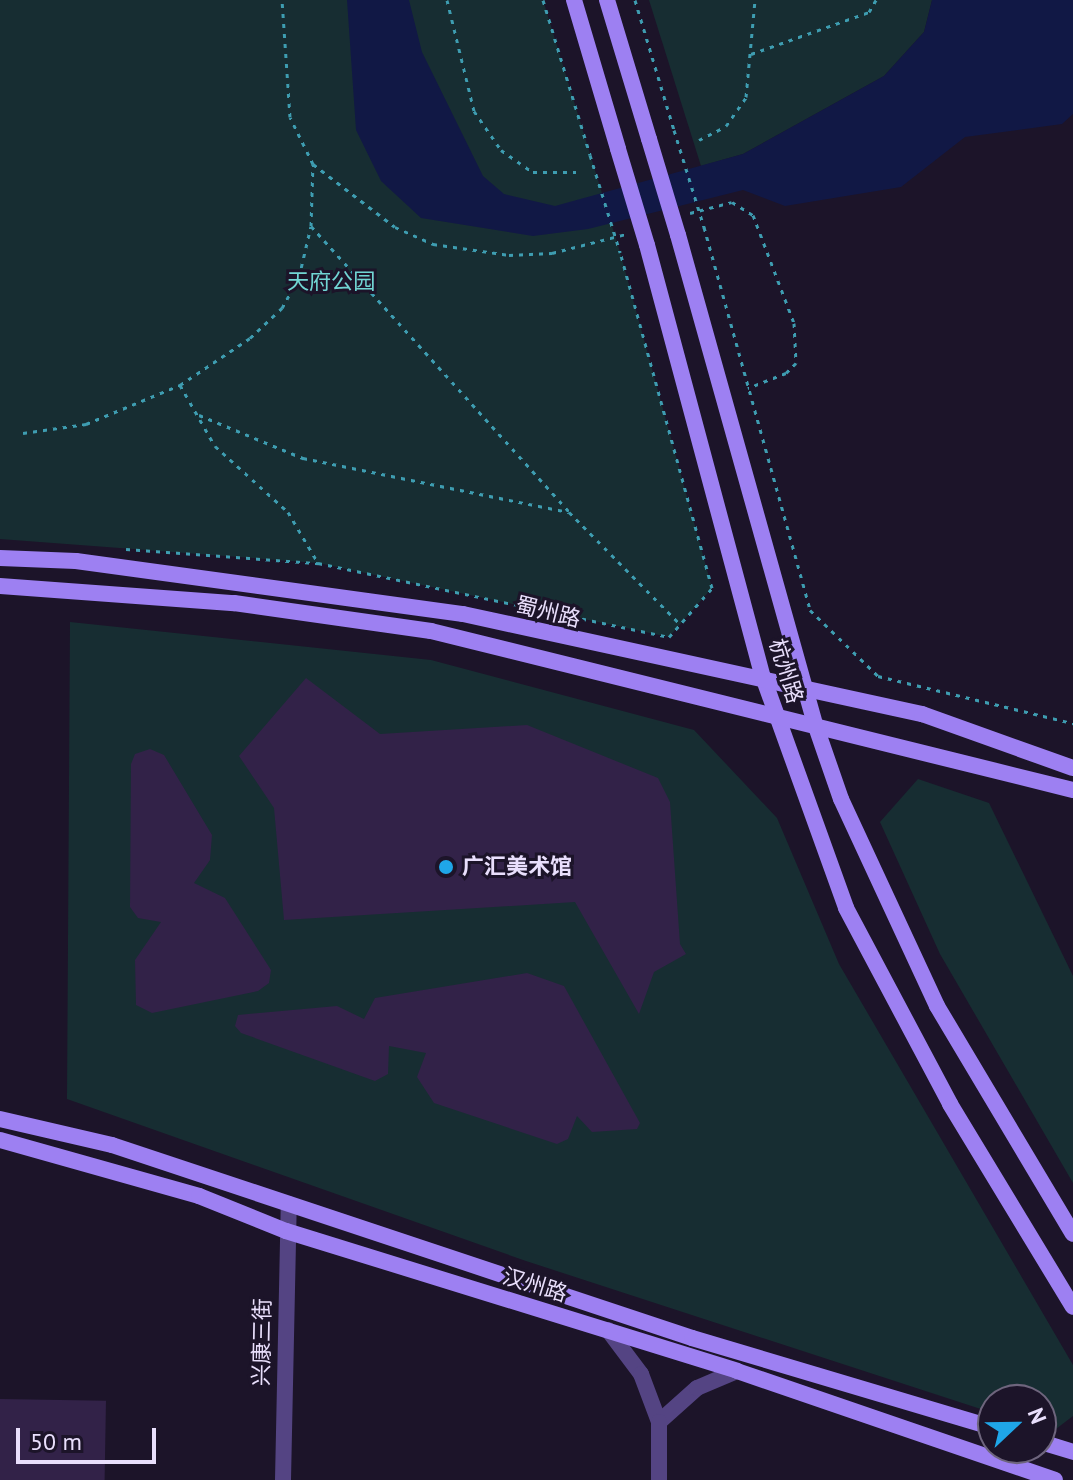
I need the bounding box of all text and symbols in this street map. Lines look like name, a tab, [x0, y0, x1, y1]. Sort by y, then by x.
park label: 天府公园	[287, 269, 375, 295]
street label: 蜀州路	[513, 591, 583, 633]
street label: 杭州路	[764, 636, 808, 706]
place label: 广汇美术馆	[462, 854, 572, 880]
marker: 广汇美术馆	[437, 858, 455, 876]
street label: 汉州路	[500, 1263, 570, 1307]
street label: 兴康三街	[248, 1298, 276, 1386]
north arrow	[977, 1384, 1057, 1464]
text: N	[1022, 1404, 1053, 1428]
scale bar	[20, 1412, 160, 1462]
text: 50 m	[30, 1426, 82, 1457]

